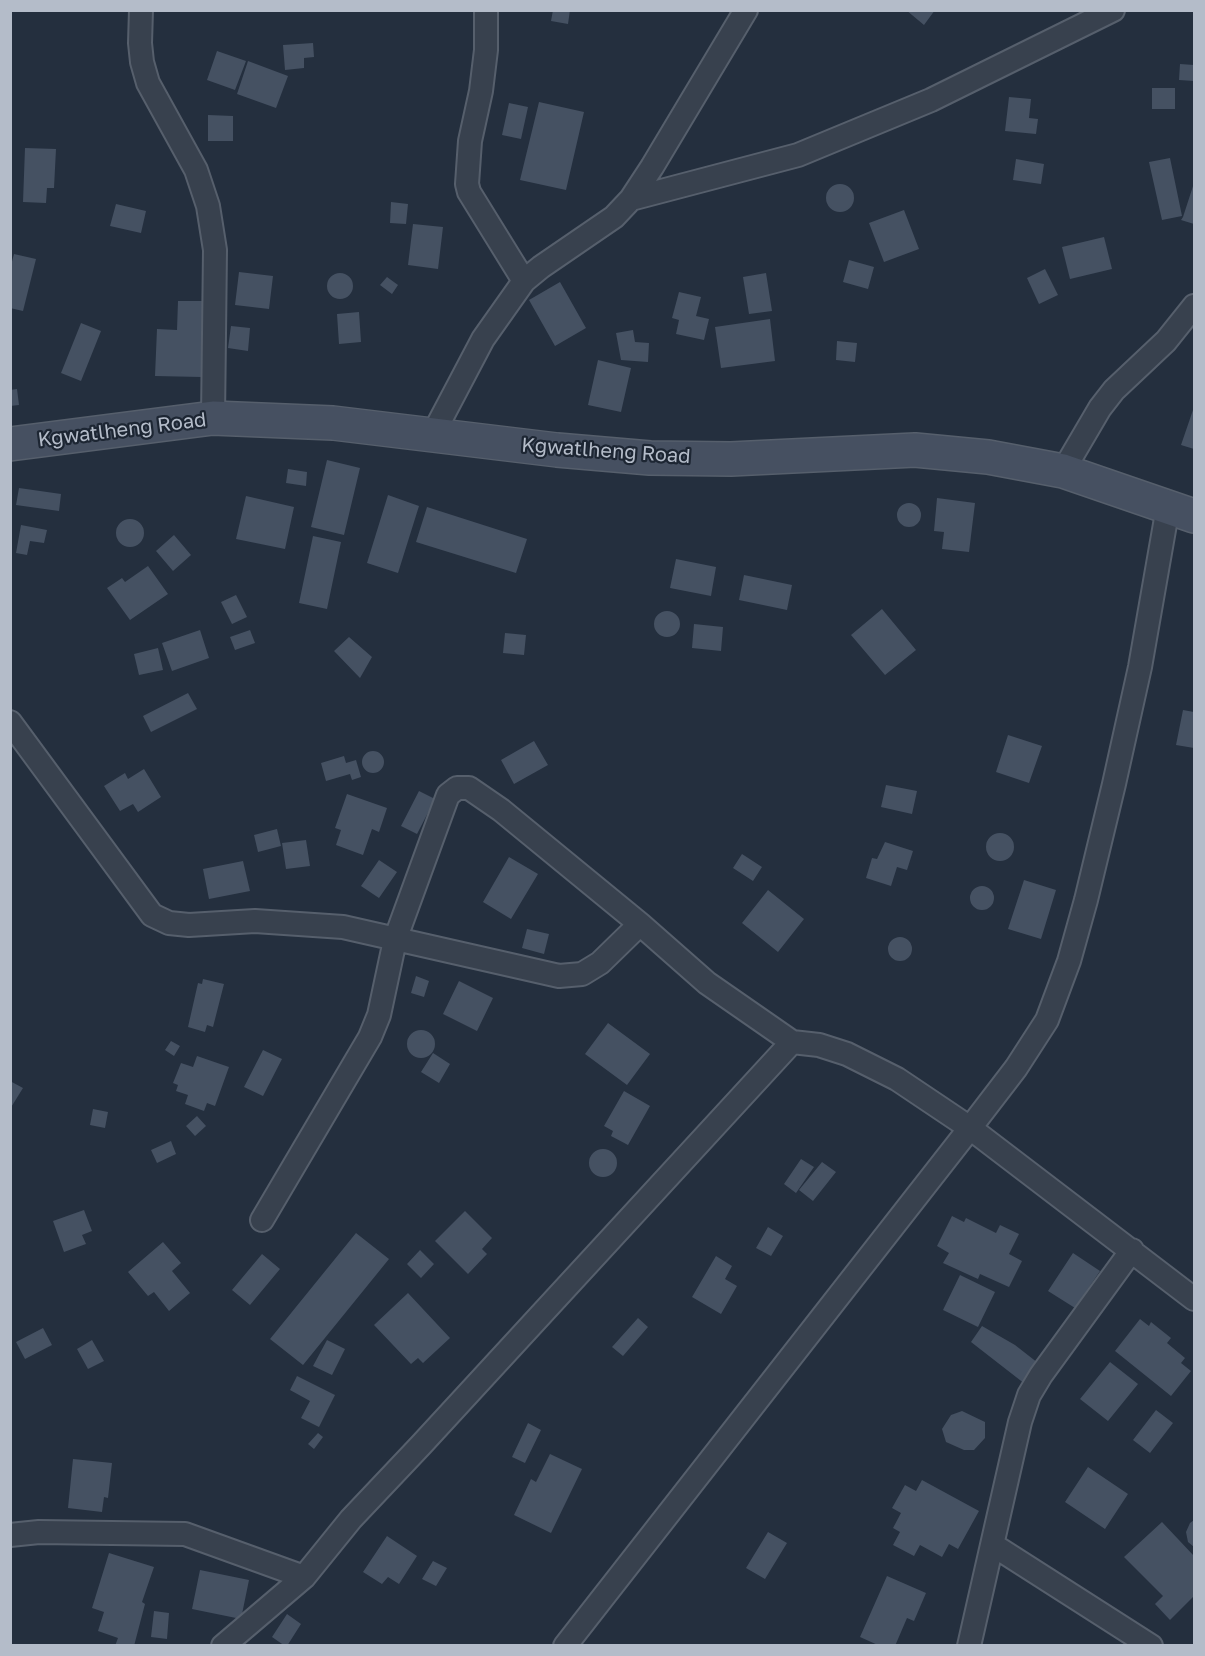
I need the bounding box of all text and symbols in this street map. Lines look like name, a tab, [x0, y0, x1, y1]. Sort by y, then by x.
street label: Kgwatlheng Road	[36, 408, 208, 452]
street label: Kgwatlheng Road	[521, 433, 691, 469]

